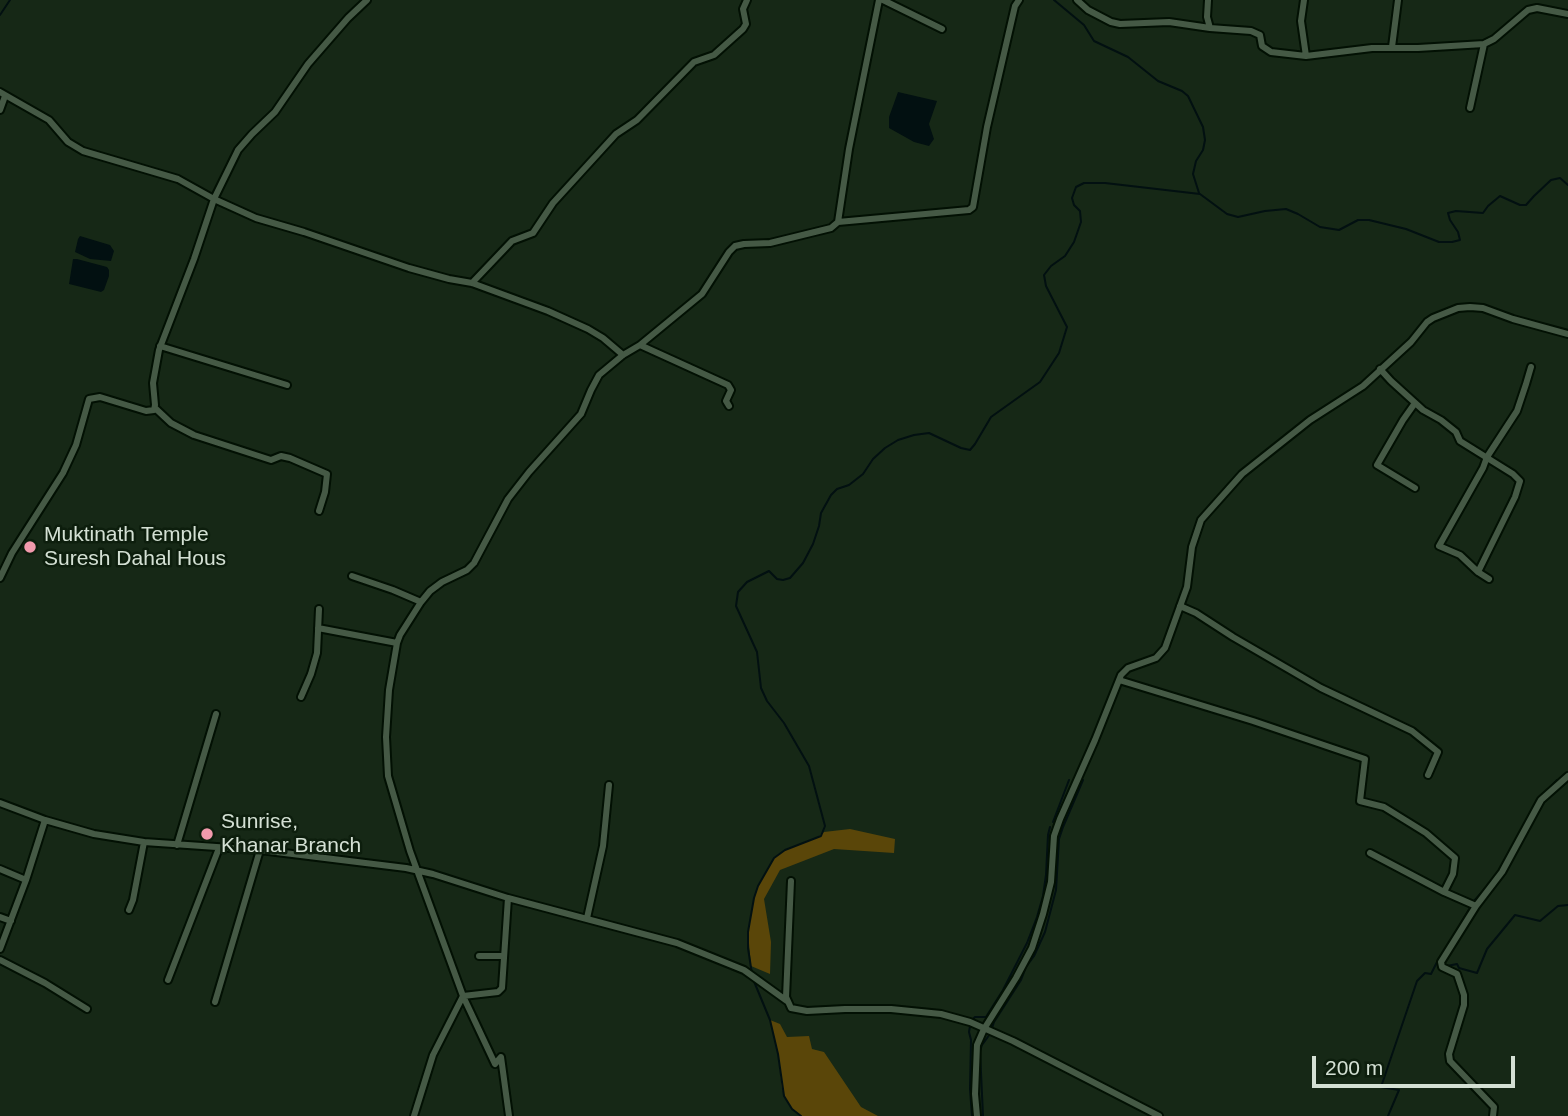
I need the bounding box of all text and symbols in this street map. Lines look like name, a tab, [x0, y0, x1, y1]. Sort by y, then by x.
place label: Muktinath Temple Suresh Dahal Hous	[44, 522, 226, 572]
marker: Muktinath Temple Suresh Dahal Hous	[22, 539, 38, 555]
place label: Sunrise, Khanar Branch	[221, 809, 361, 859]
marker: Sunrise, Khanar Branch	[199, 826, 215, 842]
scale bar	[1316, 1042, 1519, 1086]
text: 200 m	[1325, 1056, 1383, 1079]

